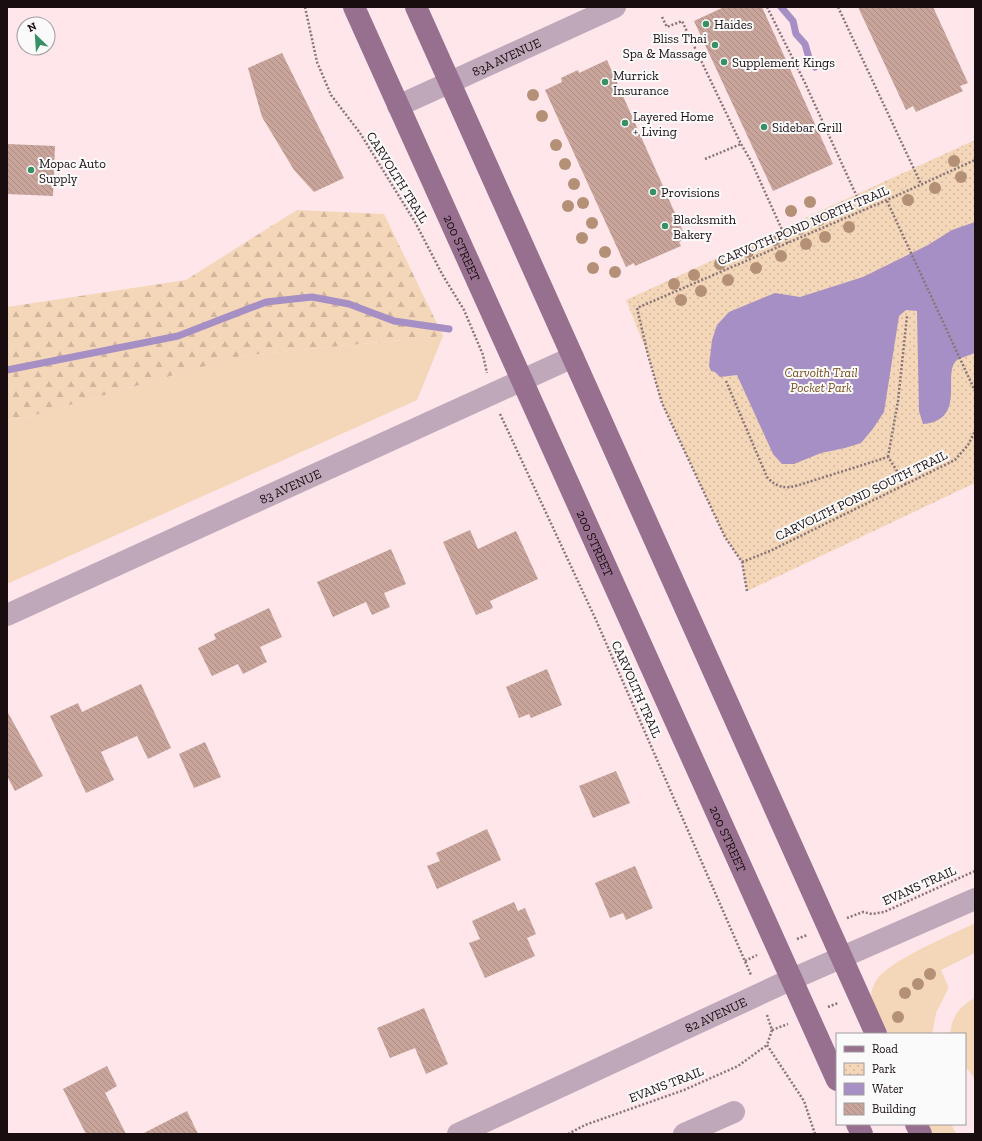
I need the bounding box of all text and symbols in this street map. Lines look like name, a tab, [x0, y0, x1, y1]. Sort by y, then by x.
north arrow	[16, 16, 56, 56]
place label: Haides	[714, 17, 753, 32]
text: N	[25, 19, 39, 35]
marker: Haides	[701, 19, 711, 29]
place label: Bliss Thai Spa & Massage	[623, 31, 707, 61]
street label: 83A AVENUE	[470, 35, 544, 79]
marker: Bliss Thai Spa & Massage	[710, 40, 720, 50]
place label: Supplement Kings	[732, 55, 835, 70]
marker: Supplement Kings	[719, 57, 729, 67]
place label: Murrick Insurance	[613, 68, 669, 98]
marker: Murrick Insurance	[600, 77, 610, 87]
place label: Layered Home + Living	[633, 109, 714, 139]
marker: Layered Home + Living	[620, 118, 630, 128]
place label: Sidebar Grill	[772, 120, 843, 135]
marker: Sidebar Grill	[759, 122, 769, 132]
street label: CARVOLTH TRAIL	[363, 129, 432, 226]
place label: Mopac Auto Supply	[39, 156, 106, 186]
marker: Mopac Auto Supply	[26, 165, 36, 175]
street label: CARVOTH POND NORTH TRAIL	[715, 183, 891, 268]
place label: Provisions	[661, 185, 720, 200]
marker: Provisions	[648, 187, 658, 197]
street label: 200 STREET	[440, 212, 483, 283]
place label: Blacksmith Bakery	[673, 212, 737, 242]
marker: Blacksmith Bakery	[660, 221, 670, 231]
park label: Carvolth Trail Pocket Park	[784, 365, 858, 395]
street label: CARVOLTH POND SOUTH TRAIL	[773, 447, 950, 544]
street label: 83 AVENUE	[257, 466, 324, 507]
street label: 200 STREET	[573, 508, 616, 579]
street label: CARVOLTH TRAIL	[608, 638, 665, 740]
street label: 200 STREET	[706, 803, 749, 874]
street label: EVANS TRAIL	[880, 863, 958, 908]
street label: 82 AVENUE	[683, 994, 749, 1036]
legend	[836, 1033, 966, 1125]
text: Road	[872, 1042, 898, 1056]
text: Park	[872, 1062, 897, 1076]
street label: EVANS TRAIL	[627, 1063, 706, 1106]
text: Water	[872, 1082, 904, 1096]
text: Building	[872, 1102, 916, 1116]

